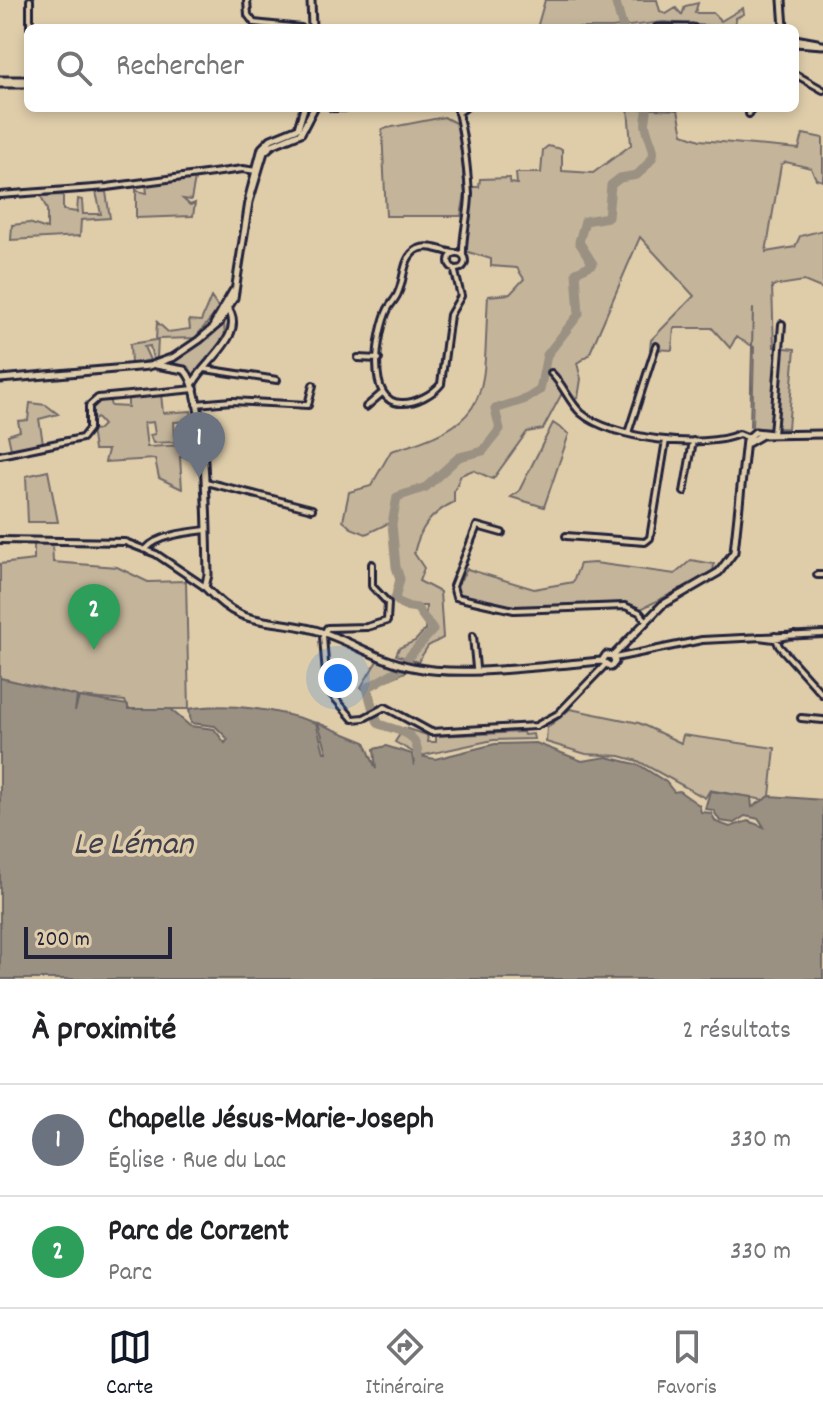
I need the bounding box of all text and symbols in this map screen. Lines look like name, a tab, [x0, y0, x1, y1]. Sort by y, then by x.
search box	[24, 24, 799, 112]
icon: search	[52, 46, 96, 90]
text: Rechercher	[116, 47, 244, 90]
pin: 1	[173, 412, 225, 478]
pin: 2	[68, 584, 120, 650]
your location	[318, 658, 358, 698]
water label: Le Léman	[73, 822, 194, 871]
scale bar	[24, 923, 172, 959]
text: 200 m	[36, 925, 90, 956]
text: À proximité	[32, 1007, 176, 1056]
text: 2 résultats	[682, 1013, 791, 1050]
text: Chapelle Jésus-Marie-Joseph	[108, 1100, 434, 1143]
text: 1	[55, 1122, 61, 1159]
text: 330 m	[730, 1122, 791, 1159]
text: Église · Rue du Lac	[108, 1143, 286, 1180]
text: Parc de Corzent	[108, 1212, 289, 1255]
text: 2	[52, 1234, 64, 1271]
text: 330 m	[730, 1234, 791, 1271]
text: Parc	[108, 1255, 152, 1292]
tab: Carte	[106, 1325, 153, 1404]
tab: Itinéraire	[365, 1325, 444, 1404]
tab: Favoris	[656, 1325, 717, 1404]

